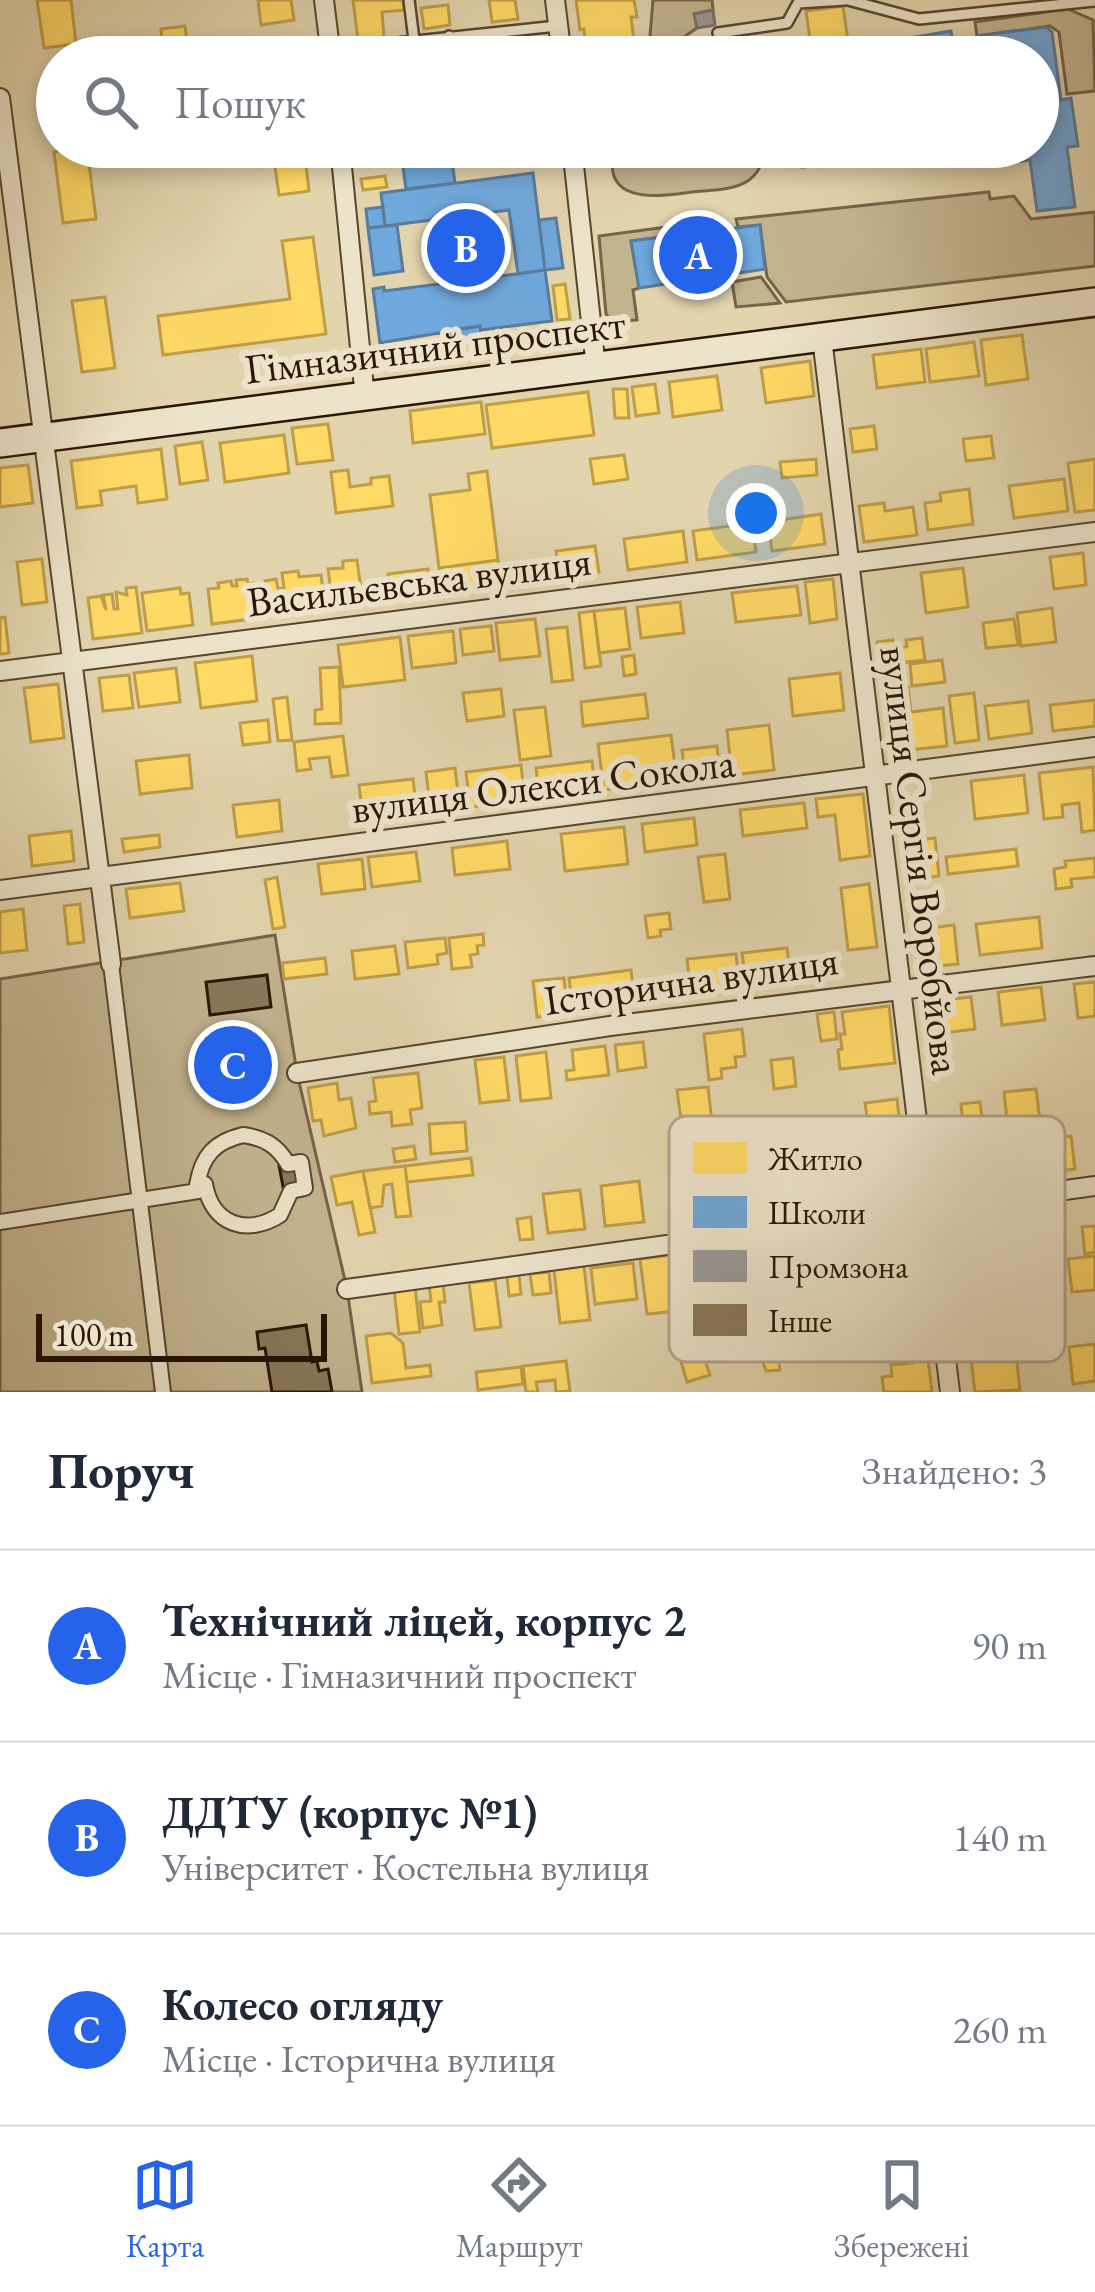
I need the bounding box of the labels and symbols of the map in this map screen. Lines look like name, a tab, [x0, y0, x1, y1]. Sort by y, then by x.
pin: B	[427, 203, 505, 293]
pin: A	[659, 210, 737, 300]
street label: Гімназичний проспект	[242, 295, 628, 397]
your location	[726, 483, 786, 543]
street label: Васильєвська вулиця	[244, 533, 594, 629]
street label: вулиця Сергія Воробйова	[867, 643, 975, 1078]
street label: вулиця Олекси Сокола	[348, 734, 738, 836]
street label: Історична вулиця	[540, 932, 842, 1028]
pin: C	[194, 1020, 272, 1110]
legend	[669, 1116, 1065, 1362]
text: Житло	[767, 1137, 863, 1180]
text: Школи	[768, 1191, 866, 1234]
text: Промзона	[768, 1245, 909, 1288]
text: Інше	[768, 1299, 832, 1342]
scale bar	[36, 1308, 327, 1361]

